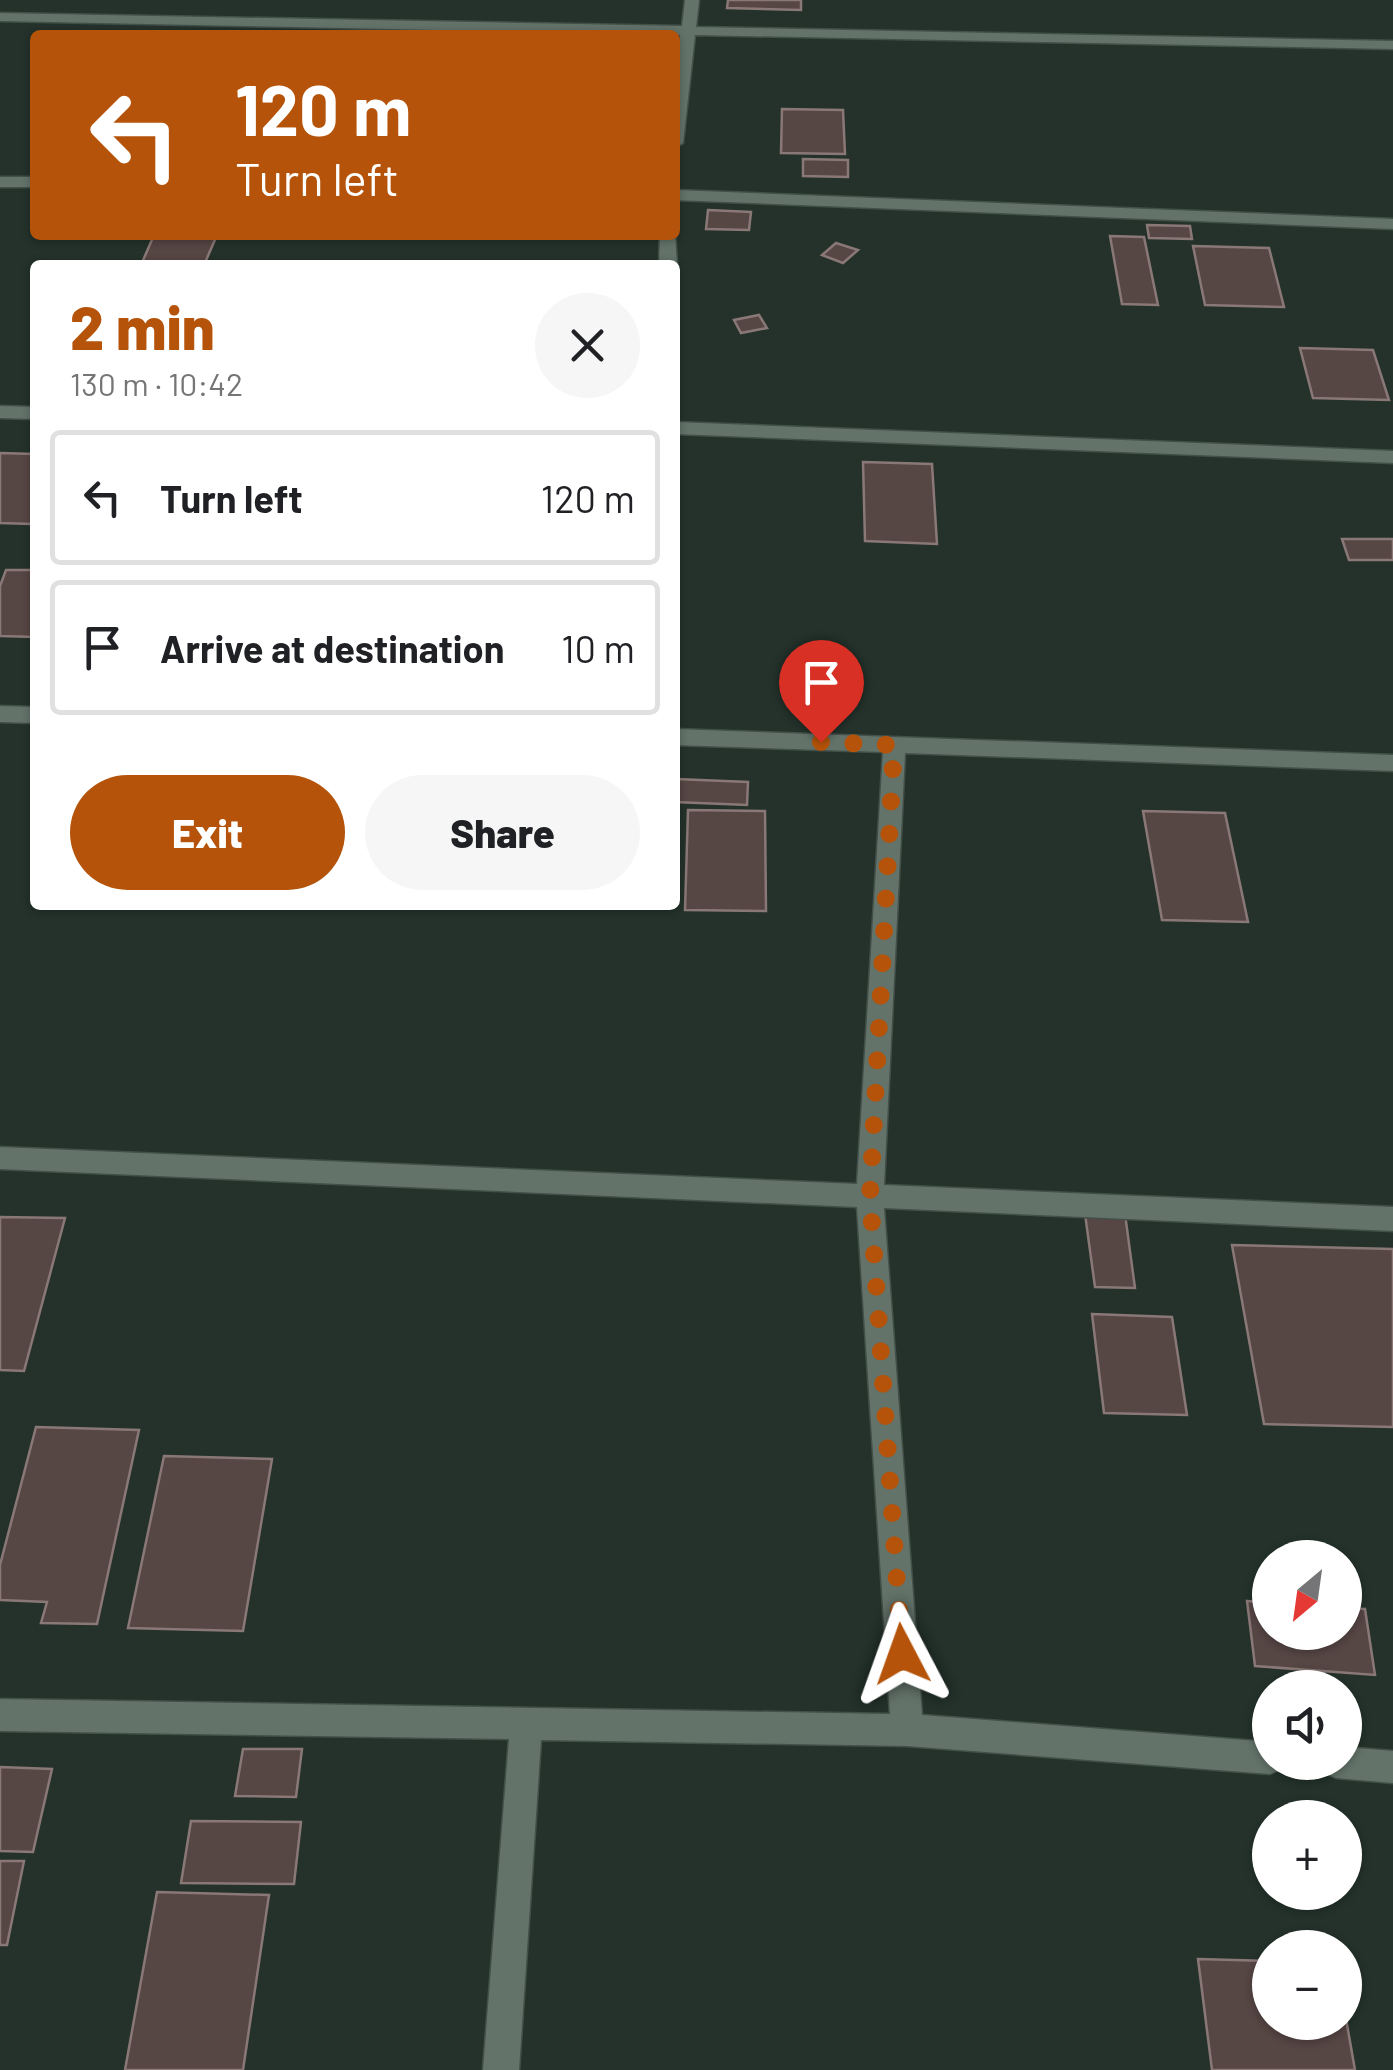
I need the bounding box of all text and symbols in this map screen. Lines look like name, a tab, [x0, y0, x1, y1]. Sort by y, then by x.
text: 120 m	[235, 66, 411, 150]
icon: left	[70, 70, 200, 200]
text: Turn left	[235, 151, 399, 205]
text: 2 min	[70, 290, 215, 362]
button: close	[535, 293, 640, 398]
text: 130 m · 10:42	[70, 364, 243, 402]
icon: left	[75, 470, 130, 525]
text: Turn left	[160, 475, 303, 521]
text: 120 m	[541, 475, 635, 521]
icon: arrive	[75, 620, 130, 675]
text: Arrive at destination	[160, 625, 505, 671]
text: 10 m	[561, 625, 635, 671]
pin	[779, 640, 864, 743]
icon: arrive	[794, 655, 849, 710]
button: Exit	[70, 775, 345, 890]
button: Share	[365, 775, 640, 890]
north arrow	[1252, 1540, 1362, 1650]
map controls	[1252, 1540, 1362, 2040]
position arrow	[850, 1602, 954, 1706]
button: sound	[1252, 1670, 1362, 1780]
button: +	[1252, 1800, 1362, 1910]
button: −	[1252, 1930, 1362, 2040]

